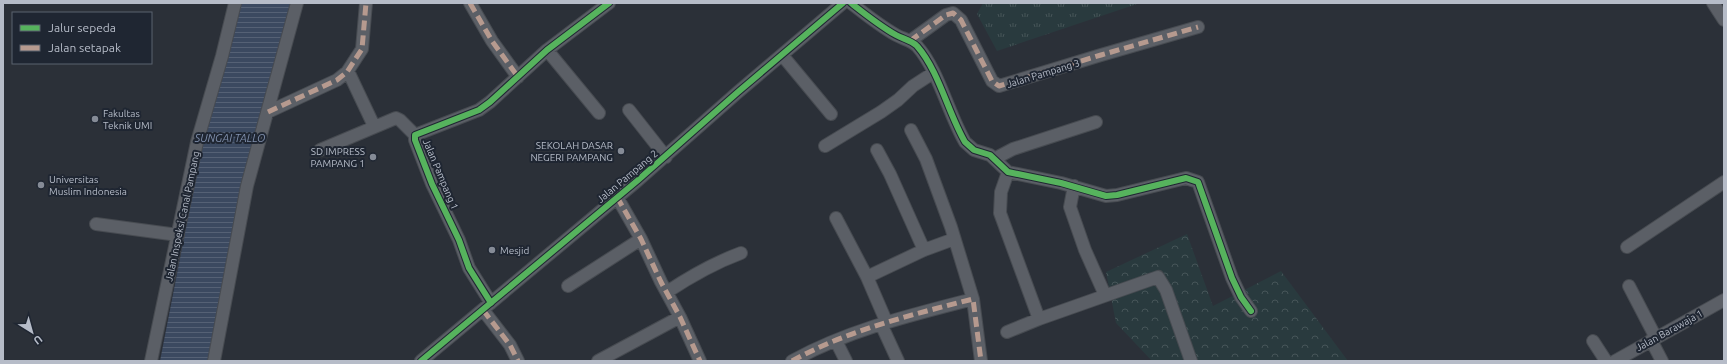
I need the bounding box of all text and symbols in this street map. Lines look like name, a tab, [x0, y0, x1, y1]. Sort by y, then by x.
legend	[12, 12, 152, 64]
text: Jalur sepeda	[48, 21, 116, 34]
text: Jalan setapak	[48, 41, 121, 54]
street label: Jalan Pampang 3	[1005, 57, 1081, 90]
place label: Fakultas Teknik UMI	[103, 108, 152, 131]
marker: Fakultas Teknik UMI	[90, 114, 100, 124]
water label: SUNGAI TALLO	[194, 132, 265, 144]
street label: Jalan Pampang 1	[421, 137, 460, 211]
place label: SEKOLAH DASAR NEGERI PAMPANG	[530, 140, 613, 163]
place label: SD IMPRESS PAMPANG 1	[310, 146, 365, 169]
marker: SEKOLAH DASAR NEGERI PAMPANG	[616, 146, 626, 156]
street label: Jalan Pampang 2	[595, 148, 660, 205]
street label: Jalan Inspeksi Canal Pampang	[163, 150, 202, 282]
marker: SD IMPRESS PAMPANG 1	[368, 152, 378, 162]
place label: Universitas Muslim Indonesia	[49, 174, 127, 197]
marker: Universitas Muslim Indonesia	[36, 180, 46, 190]
marker: Mesjid	[487, 245, 497, 255]
place label: Mesjid	[500, 245, 529, 256]
street label: Jalan Barawaja 1	[1634, 308, 1705, 353]
north arrow	[12, 312, 52, 352]
text: U	[31, 333, 45, 347]

